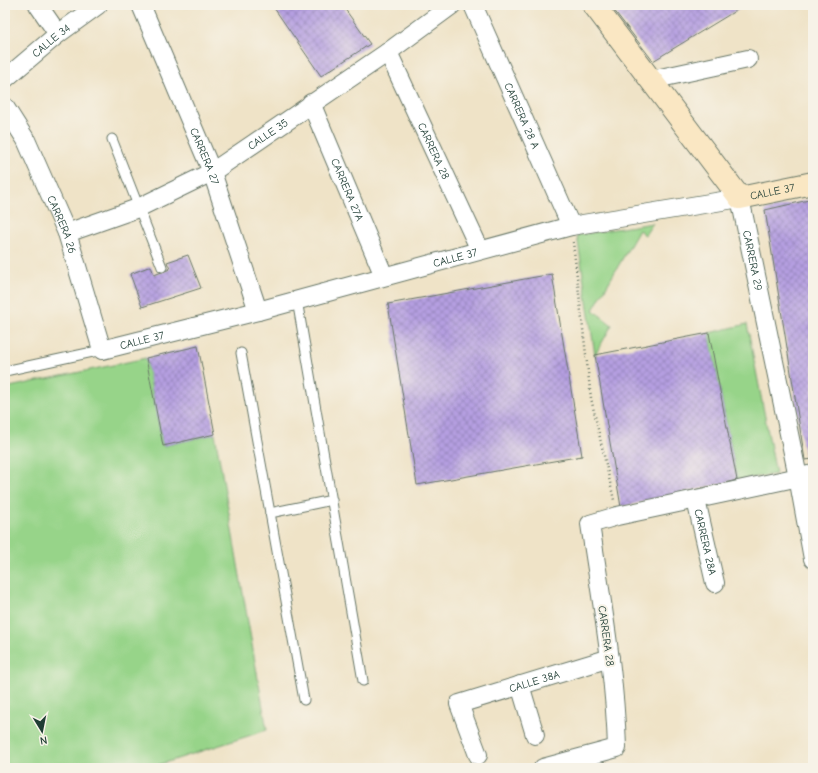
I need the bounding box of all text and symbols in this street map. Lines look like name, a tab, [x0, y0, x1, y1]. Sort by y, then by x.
street label: CALLE 34	[29, 21, 72, 60]
street label: CARRERA 28 A	[502, 80, 543, 151]
street label: CALLE 35	[245, 116, 290, 152]
street label: CARRERA 28	[415, 120, 453, 182]
street label: CARRERA 27	[187, 126, 222, 186]
street label: CARRERA 27A	[329, 156, 367, 224]
street label: CALLE 37	[749, 180, 796, 202]
street label: CARRERA 26	[45, 193, 79, 255]
street label: CARRERA 29	[740, 229, 766, 292]
street label: CALLE 37	[432, 245, 479, 270]
street label: CALLE 37	[118, 328, 165, 352]
street label: CARRERA 28A	[692, 508, 720, 577]
street label: CARRERA 28	[595, 605, 617, 667]
street label: CALLE 38A	[507, 667, 562, 695]
north arrow	[22, 711, 62, 751]
text: N	[39, 733, 48, 747]

